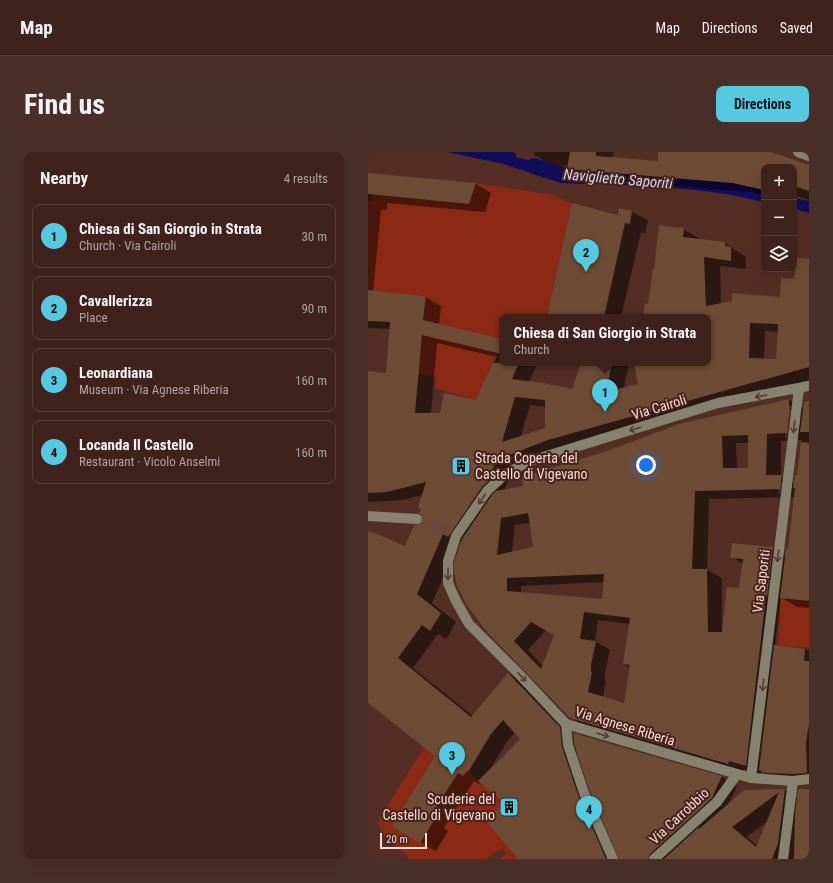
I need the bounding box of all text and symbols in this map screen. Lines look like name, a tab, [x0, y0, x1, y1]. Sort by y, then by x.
text: Map	[20, 16, 53, 39]
text: Map	[656, 20, 680, 36]
text: Directions	[702, 20, 758, 36]
text: Saved	[780, 20, 813, 36]
button: Directions	[716, 86, 809, 122]
text: Find us	[24, 88, 105, 121]
map controls	[761, 164, 797, 272]
button: +	[761, 164, 797, 200]
water label: Naviglietto Saporiti	[563, 165, 674, 193]
text: Nearby	[40, 168, 88, 188]
text: 4 results	[284, 171, 328, 186]
button: −	[761, 200, 797, 236]
text: Chiesa di San Giorgio in Strata	[79, 220, 262, 238]
text: 1	[51, 229, 57, 244]
text: 30 m	[301, 229, 327, 244]
button: layers	[761, 236, 797, 272]
text: Church · Via Cairoli	[79, 238, 177, 253]
pin: 2	[573, 239, 599, 272]
text: Cavallerizza	[79, 292, 152, 310]
text: 2	[51, 301, 57, 316]
text: 90 m	[301, 301, 327, 316]
text: Place	[79, 310, 108, 325]
popup	[499, 314, 711, 366]
text: Chiesa di San Giorgio in Strata	[514, 324, 696, 342]
text: Church	[514, 342, 550, 357]
text: Leonardiana	[79, 364, 153, 382]
text: 3	[51, 373, 57, 388]
text: 160 m	[295, 373, 327, 388]
pin: 1	[592, 379, 618, 412]
text: Museum · Via Agnese Riberia	[79, 382, 229, 397]
street label: Via Cairoli	[630, 391, 688, 423]
one-way arrow	[755, 392, 768, 400]
one-way arrow	[790, 420, 798, 433]
one-way arrow	[629, 426, 642, 433]
text: Locanda Il Castello	[79, 436, 193, 454]
text: 4	[51, 445, 57, 460]
text: 160 m	[295, 445, 327, 460]
place label: Strada Coperta del Castello di Vigevano	[475, 450, 588, 482]
text: Restaurant · Vicolo Anselmi	[79, 454, 220, 469]
building icon: Strada Coperta del Castello di Vigevano	[450, 455, 472, 477]
your location	[636, 455, 656, 475]
one-way arrow	[478, 493, 486, 504]
street label: Via Saporiti	[749, 548, 773, 614]
one-way arrow	[775, 549, 782, 562]
one-way arrow	[444, 567, 452, 580]
one-way arrow	[517, 672, 527, 682]
one-way arrow	[759, 678, 767, 691]
street label: Via Agnese Riberia	[573, 703, 677, 749]
one-way arrow	[597, 732, 610, 739]
pin: 3	[439, 742, 465, 775]
street label: Via Carrobbio	[646, 785, 712, 847]
place label: Scuderie del Castello di Vigevano	[382, 791, 495, 823]
building icon: Scuderie del Castello di Vigevano	[498, 796, 520, 818]
pin: 4	[576, 796, 602, 829]
scale bar	[380, 831, 427, 850]
text: 20 m	[386, 833, 408, 846]

